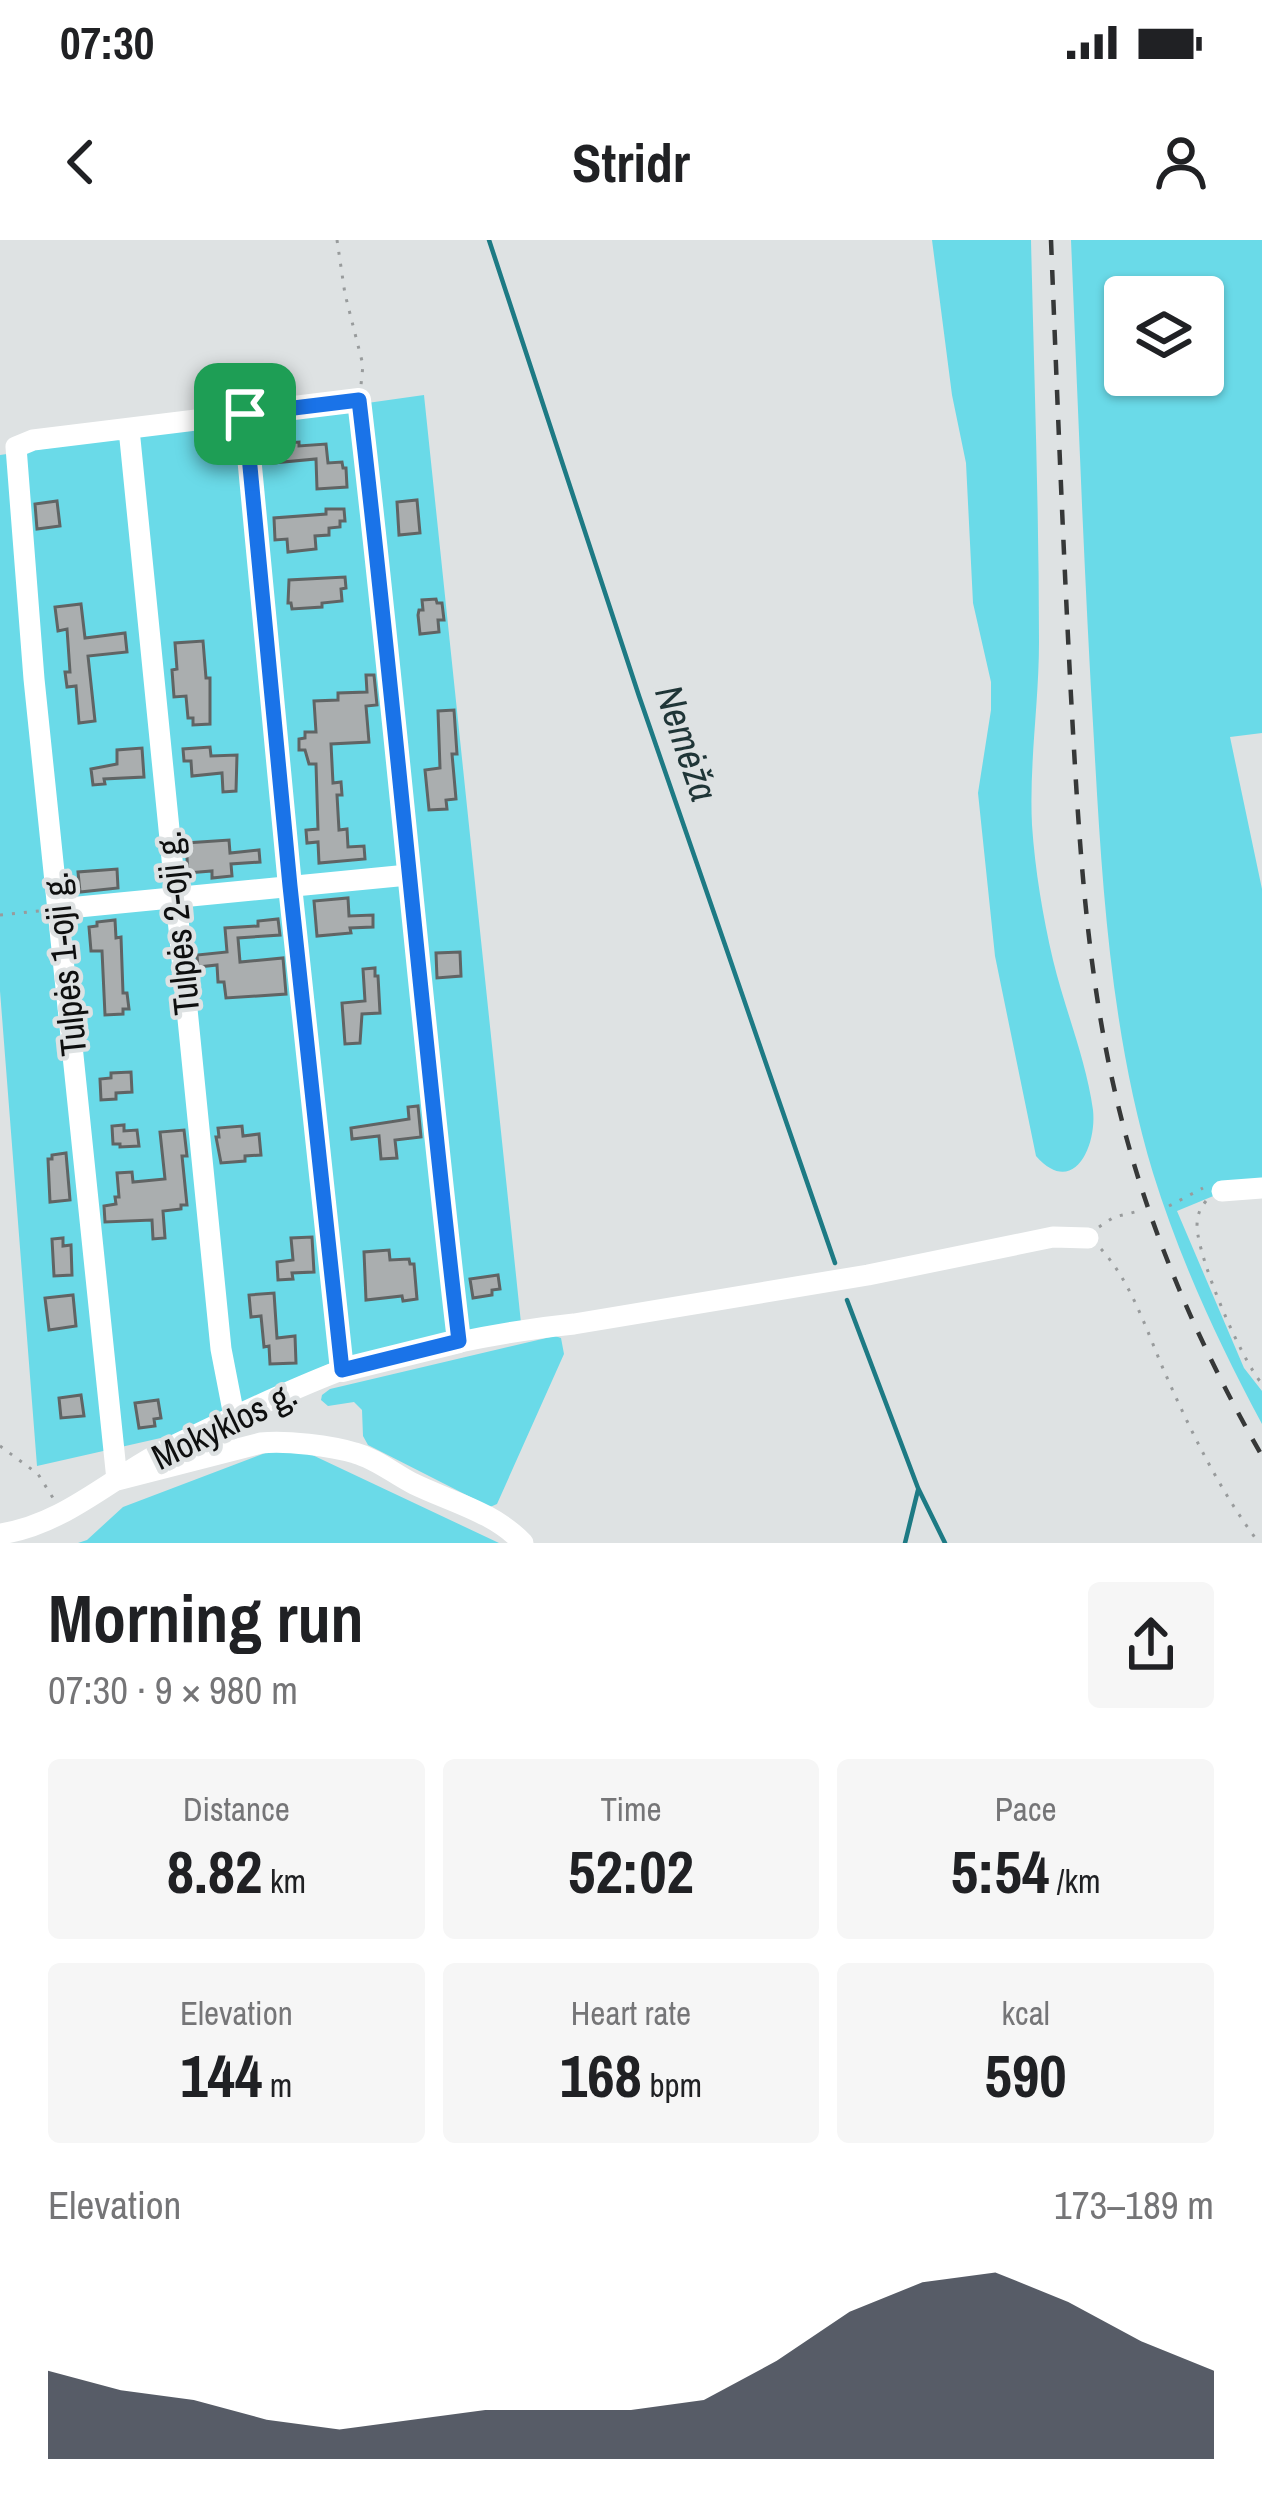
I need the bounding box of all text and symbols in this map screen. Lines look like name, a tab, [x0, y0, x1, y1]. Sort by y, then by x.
text: 07:30	[60, 12, 154, 73]
text: Stridr	[572, 126, 690, 199]
icon: back	[48, 129, 114, 195]
icon: person	[1148, 129, 1214, 195]
map controls	[1104, 276, 1224, 396]
button: layers	[1104, 276, 1224, 396]
pin	[194, 363, 296, 465]
icon: arrive	[212, 381, 278, 447]
water label: Nemėža	[643, 678, 731, 808]
street label: Tulpės 2-oji g.	[143, 829, 211, 1017]
street label: Tulpės 1-oji g.	[30, 870, 98, 1058]
street label: Mokyklos g.	[143, 1369, 305, 1481]
text: Morning run	[48, 1574, 364, 1663]
button: share	[1088, 1582, 1214, 1708]
text: 07:30 · 9 × 980 m	[48, 1664, 298, 1716]
text: Distance	[183, 1787, 290, 1831]
text: Time	[600, 1787, 662, 1831]
text: Pace	[995, 1787, 1057, 1831]
text: 8.82	[167, 1831, 262, 1912]
text: 52:02	[568, 1831, 694, 1912]
text: 5:54	[951, 1831, 1049, 1912]
text: km	[262, 1859, 306, 1903]
text: /km	[1049, 1859, 1100, 1903]
text: Elevation	[180, 1991, 293, 2035]
text: Heart rate	[571, 1991, 691, 2035]
text: kcal	[1002, 1991, 1050, 2035]
text: 144	[180, 2035, 262, 2116]
text: 168	[560, 2035, 642, 2116]
text: 590	[985, 2035, 1067, 2116]
text: m	[262, 2063, 292, 2107]
text: bpm	[642, 2063, 702, 2107]
text: Elevation	[48, 2179, 181, 2231]
text: 173–189 m	[1054, 2179, 1214, 2231]

